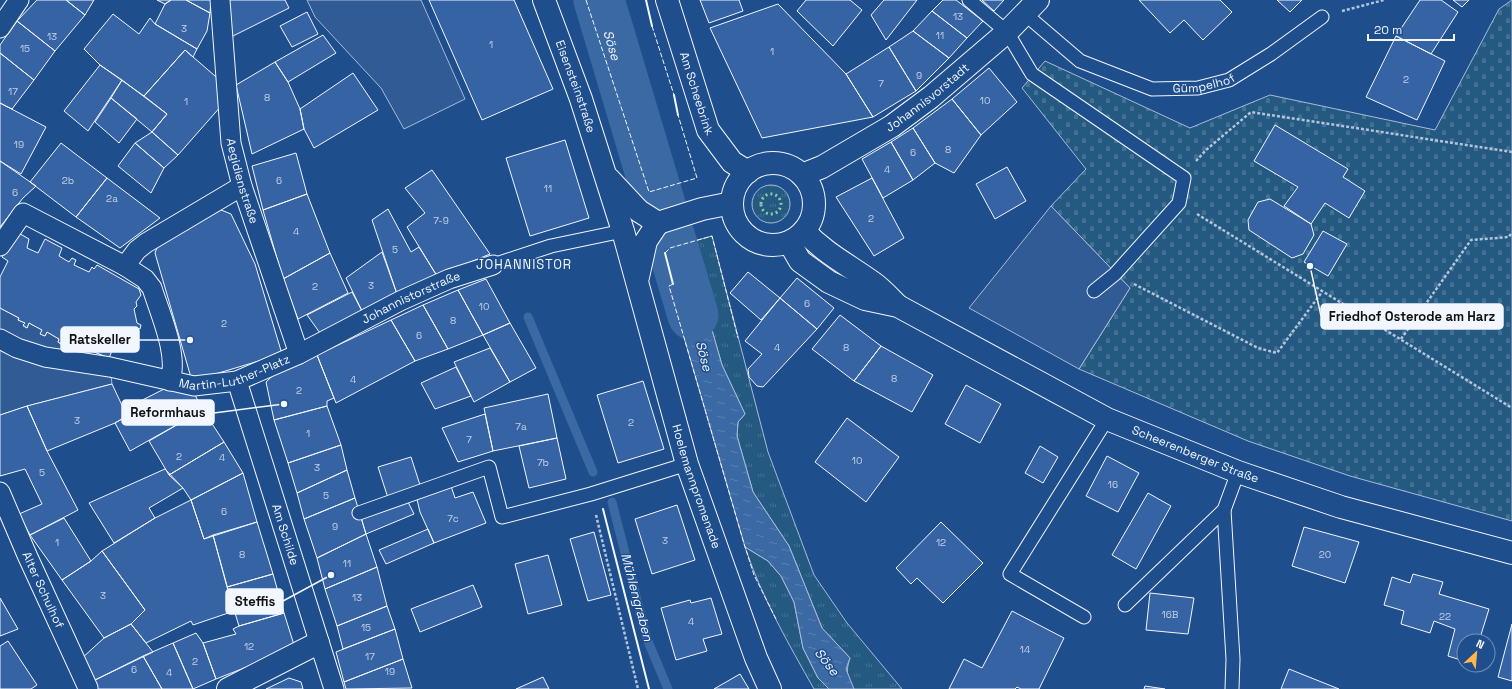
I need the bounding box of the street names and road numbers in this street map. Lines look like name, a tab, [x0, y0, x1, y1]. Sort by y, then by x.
street label: Eisensteinstraße	[552, 38, 599, 135]
street label: Am Scheebrink	[676, 50, 718, 139]
street label: Johannisvorstadt	[883, 60, 972, 136]
street label: Gümpelhof	[1173, 70, 1238, 97]
street label: Aegidienstraße	[223, 138, 262, 226]
street label: Johannistorstraße	[359, 268, 462, 328]
street label: Martin-Luther-Platz	[177, 351, 292, 394]
street label: Hoelemannpromenade	[668, 422, 724, 551]
street label: Scheerenberger Straße	[1129, 422, 1261, 486]
street label: Am Schilde	[268, 502, 303, 567]
street label: Alter Schulhof	[19, 549, 68, 631]

